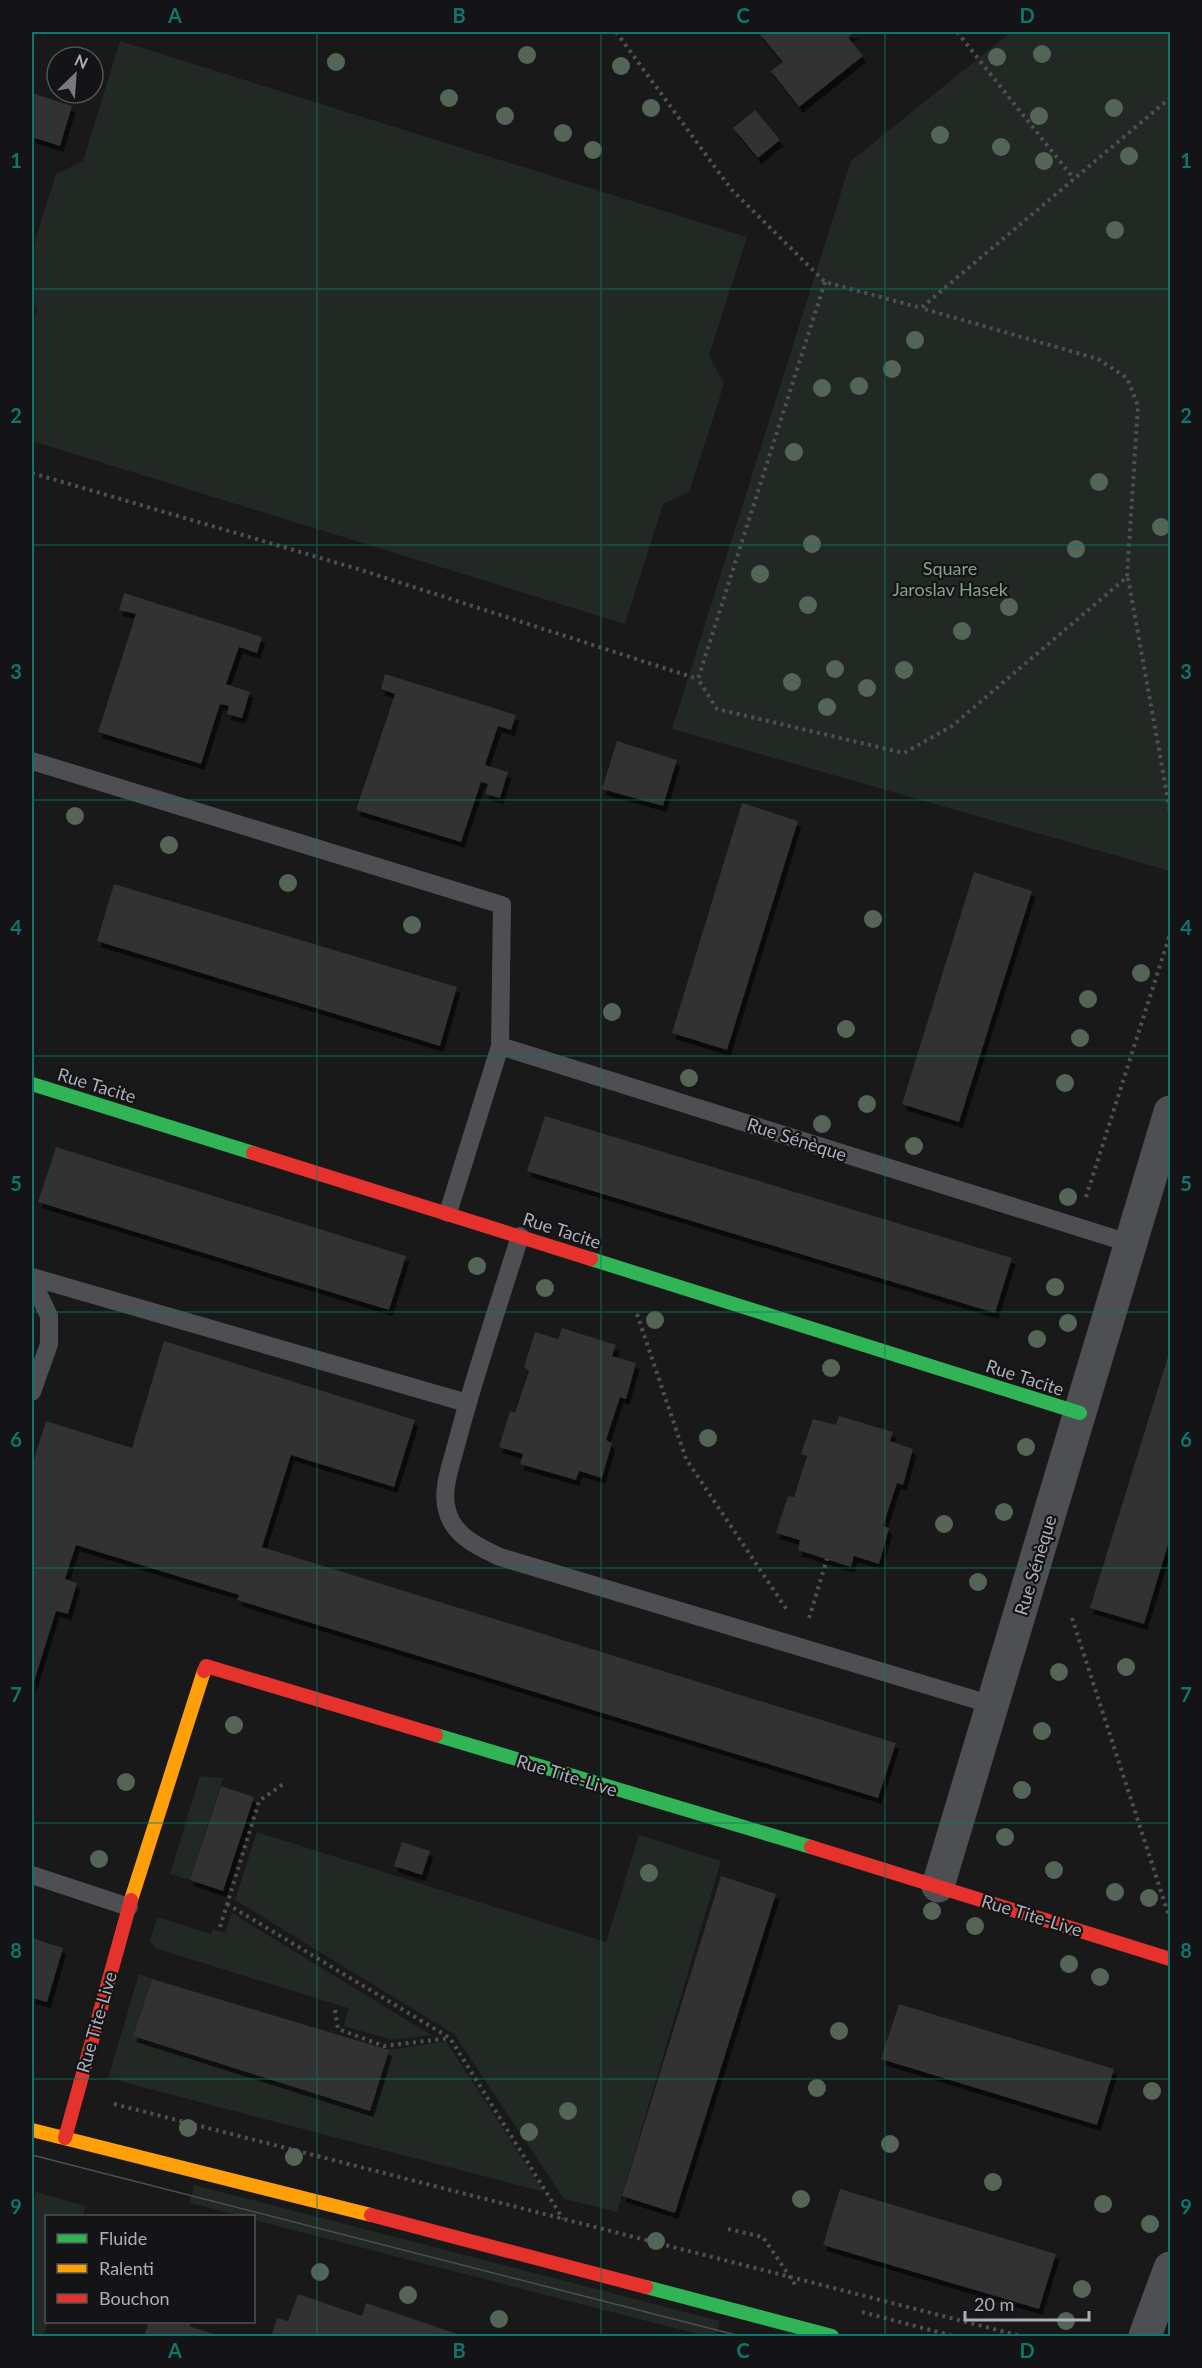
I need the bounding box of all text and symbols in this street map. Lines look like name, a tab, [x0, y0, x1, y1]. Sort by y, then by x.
text: A	[167, 3, 182, 27]
text: B	[452, 3, 466, 27]
text: C	[736, 3, 750, 27]
text: D	[1019, 3, 1035, 27]
north arrow	[45, 45, 105, 105]
text: N	[72, 50, 91, 72]
text: 1	[10, 148, 22, 172]
text: 1	[1180, 148, 1192, 172]
text: 2	[10, 403, 22, 427]
text: 2	[1180, 403, 1192, 427]
park label: Square Jaroslav Hasek	[892, 557, 1009, 600]
text: 3	[10, 659, 22, 683]
text: 3	[1180, 659, 1192, 683]
text: 4	[10, 915, 22, 939]
text: 4	[1180, 915, 1192, 939]
street label: Rue Tacite	[55, 1063, 139, 1107]
street label: Rue Sénèque	[744, 1113, 850, 1165]
text: 5	[10, 1171, 22, 1195]
text: 5	[1180, 1171, 1192, 1195]
street label: Rue Tacite	[520, 1207, 604, 1253]
street label: Rue Tacite	[983, 1354, 1067, 1400]
text: 6	[10, 1427, 22, 1451]
text: 6	[1180, 1427, 1192, 1451]
street label: Rue Sénèque	[1009, 1512, 1061, 1618]
text: 7	[10, 1682, 22, 1706]
text: 7	[1180, 1682, 1192, 1706]
street label: Rue Tite-Live	[514, 1749, 620, 1801]
street label: Rue Tite-Live	[979, 1889, 1085, 1941]
text: 8	[10, 1938, 22, 1962]
text: 8	[1180, 1938, 1192, 1962]
street label: Rue Tite-Live	[71, 1969, 121, 2075]
text: 9	[10, 2194, 22, 2218]
text: 9	[1180, 2194, 1192, 2218]
legend	[45, 2215, 255, 2323]
text: Fluide	[99, 2227, 147, 2249]
text: Ralenti	[99, 2257, 154, 2279]
scale bar	[965, 2284, 1090, 2322]
text: Bouchon	[99, 2287, 170, 2309]
text: 20 m	[974, 2293, 1014, 2315]
text: A	[167, 2338, 182, 2362]
text: B	[452, 2338, 466, 2362]
text: C	[736, 2338, 750, 2362]
text: D	[1019, 2338, 1035, 2362]

